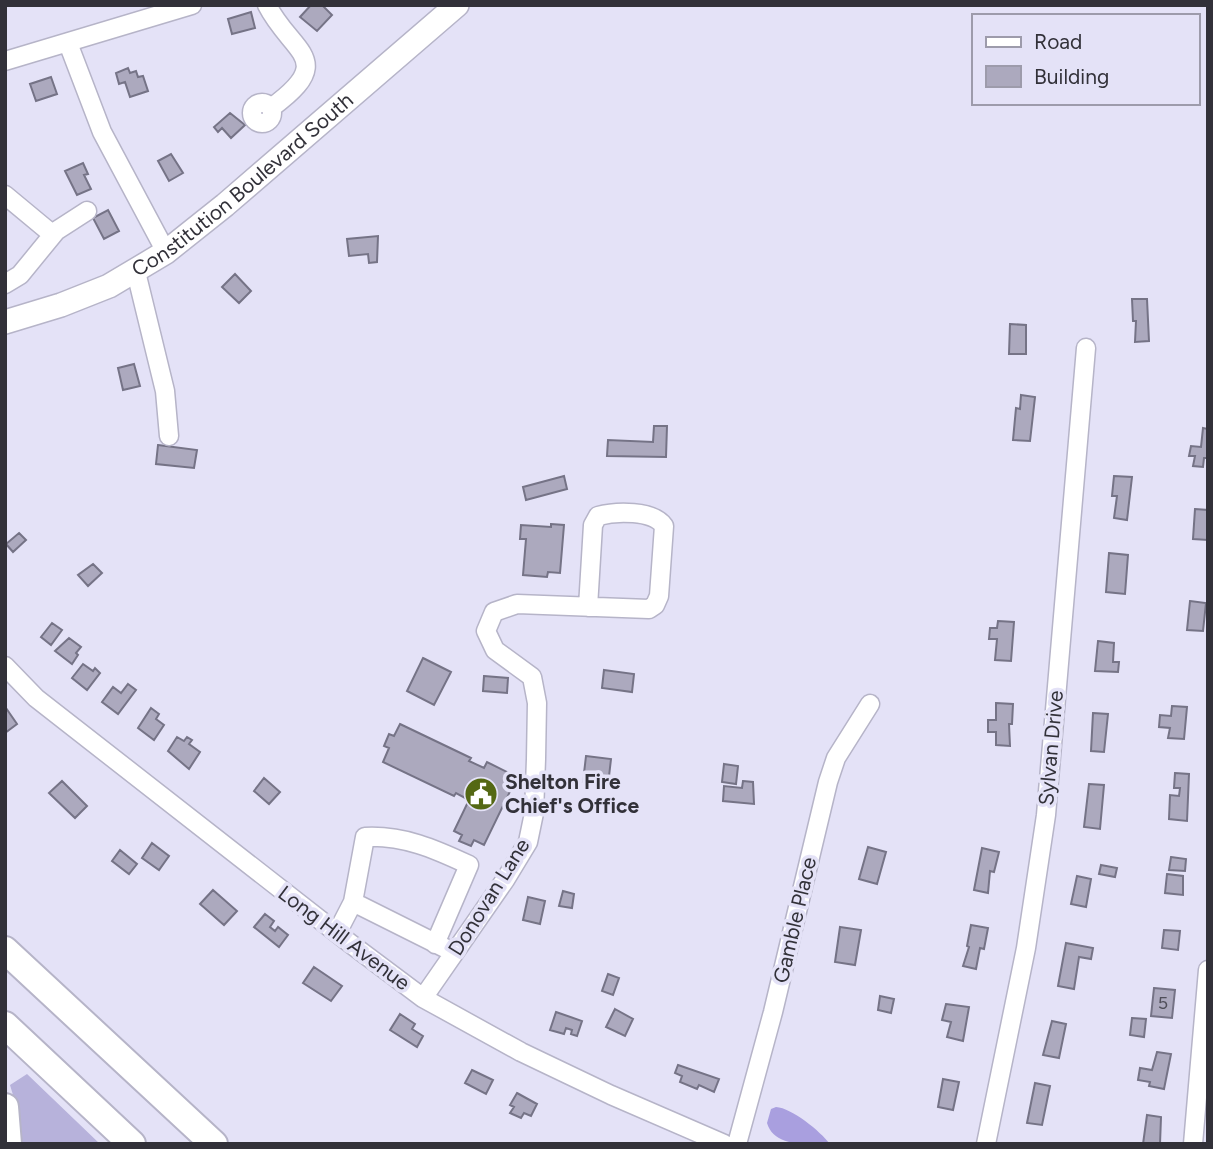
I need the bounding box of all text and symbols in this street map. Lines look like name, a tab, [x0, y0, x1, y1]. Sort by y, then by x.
legend	[972, 14, 1199, 105]
text: Road	[1034, 29, 1082, 54]
text: Building	[1034, 64, 1109, 89]
street label: Constitution Boulevard South	[127, 87, 358, 282]
street label: Sylvan Drive	[1033, 689, 1068, 807]
place label: Shelton Fire Chief's Office	[505, 769, 640, 818]
public building icon: Shelton Fire Chief's Office	[462, 775, 500, 813]
street label: Donovan Lane	[443, 834, 535, 960]
street label: Gamble Place	[768, 855, 821, 985]
street label: Long Hill Avenue	[274, 880, 415, 995]
house number: 5	[1158, 992, 1168, 1014]

